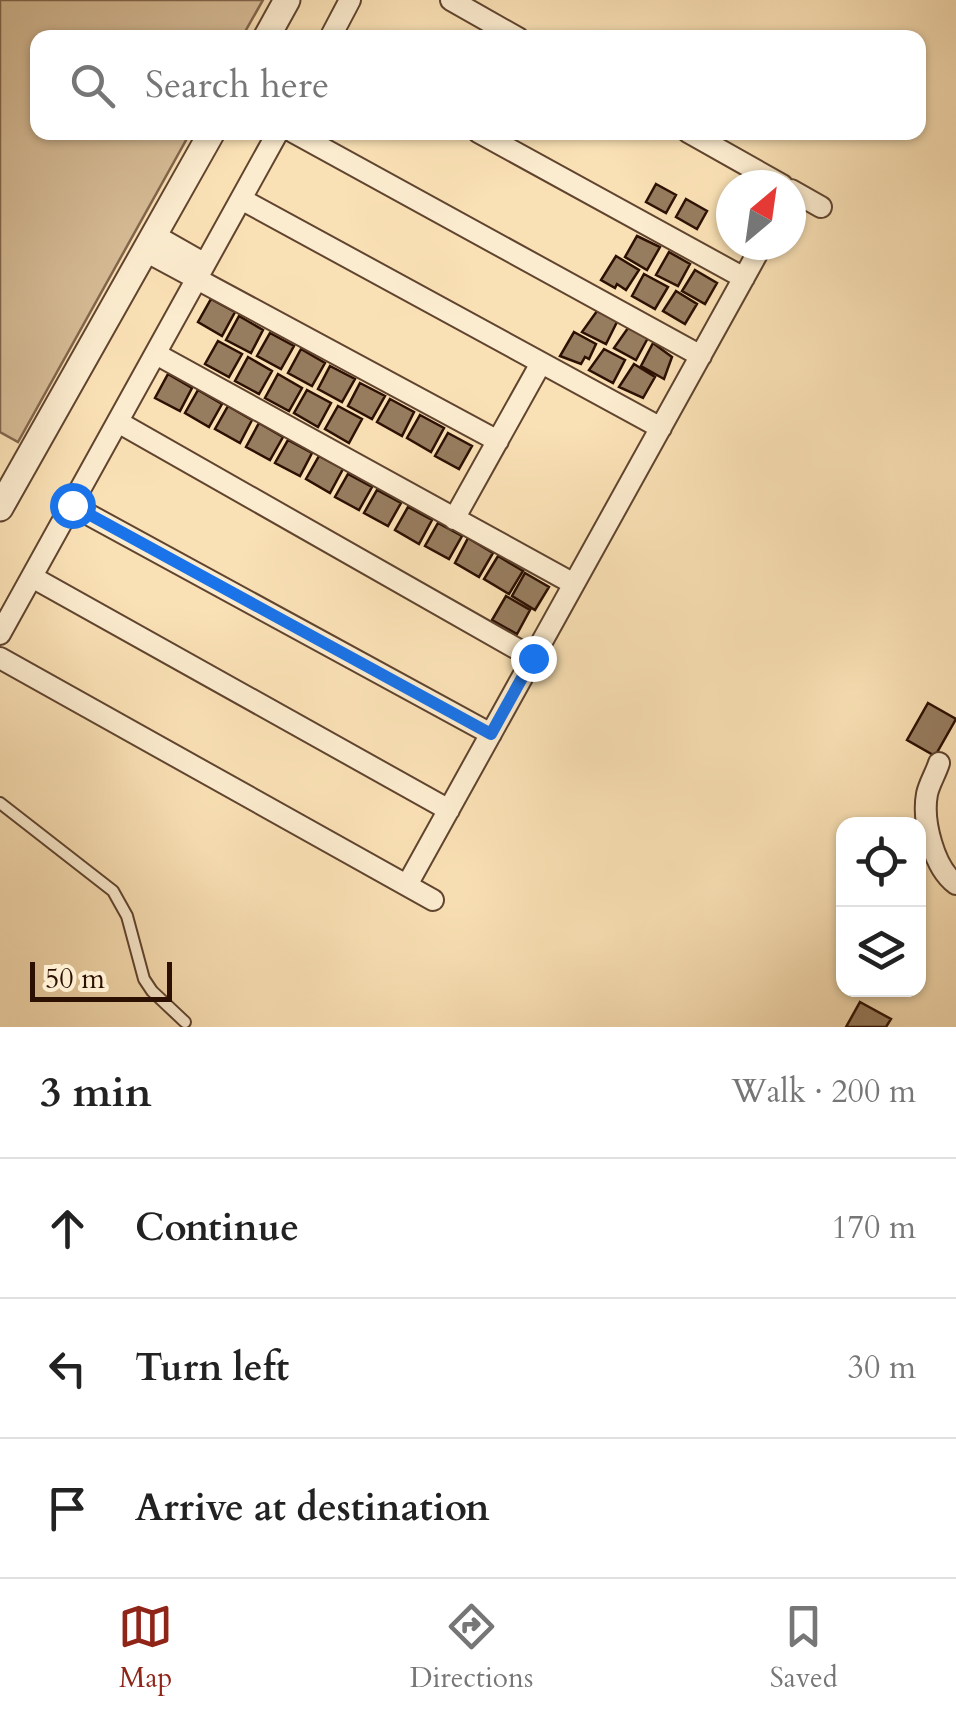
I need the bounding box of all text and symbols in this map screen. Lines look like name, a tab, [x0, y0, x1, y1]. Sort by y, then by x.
search box	[30, 30, 926, 140]
icon: search	[65, 58, 120, 113]
text: Search here	[145, 59, 329, 111]
north arrow	[716, 170, 806, 260]
route start	[50, 483, 96, 529]
route end	[511, 636, 557, 682]
map controls	[836, 817, 926, 997]
button: locate	[836, 817, 926, 907]
button: layers	[836, 907, 926, 997]
scale bar	[30, 957, 172, 1001]
text: 50 m	[45, 960, 105, 998]
text: 3 min	[40, 1064, 152, 1121]
text: Walk · 200 m	[731, 1070, 916, 1114]
icon: ahead	[40, 1201, 95, 1256]
text: Continue	[135, 1202, 299, 1254]
text: 170 m	[831, 1206, 916, 1250]
icon: left	[40, 1341, 95, 1396]
text: Turn left	[135, 1342, 289, 1394]
text: 30 m	[848, 1346, 916, 1390]
icon: arrive	[40, 1481, 95, 1536]
text: Arrive at destination	[135, 1482, 490, 1534]
tab: Map	[118, 1599, 173, 1697]
tab: Directions	[410, 1599, 533, 1697]
tab: Saved	[770, 1599, 838, 1697]

